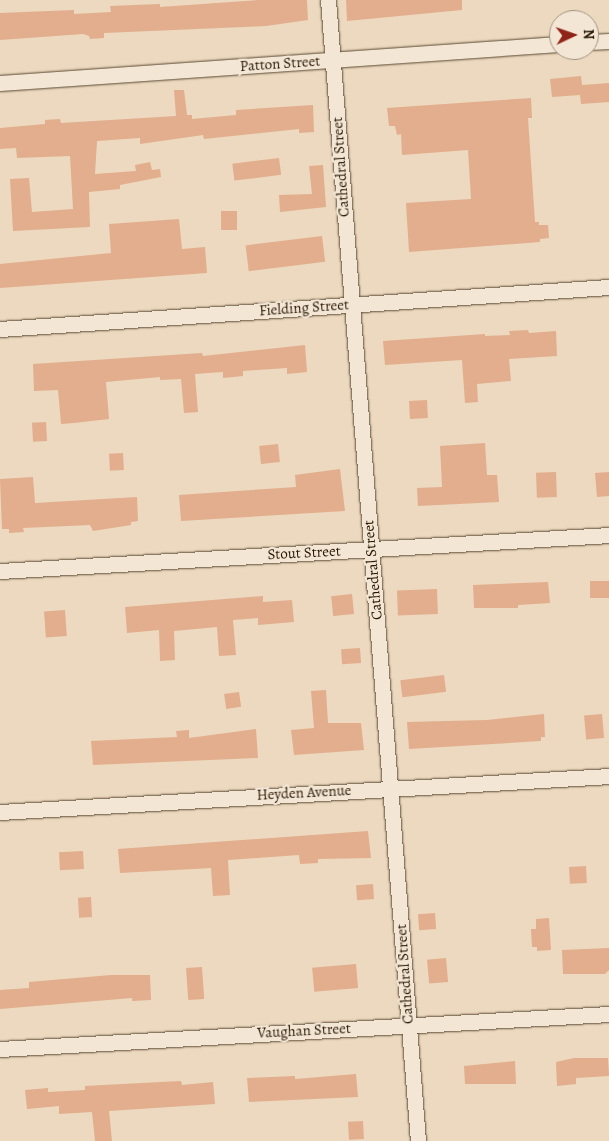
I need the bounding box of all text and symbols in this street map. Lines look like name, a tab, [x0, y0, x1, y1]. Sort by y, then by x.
north arrow	[549, 10, 599, 60]
text: N	[579, 29, 598, 40]
street label: Patton Street	[239, 52, 321, 76]
street label: Cathedral Street	[329, 116, 353, 218]
street label: Fielding Street	[259, 296, 349, 320]
street label: Cathedral Street	[360, 519, 386, 621]
street label: Stout Street	[267, 542, 341, 564]
street label: Heyden Avenue	[256, 782, 352, 804]
street label: Cathedral Street	[393, 923, 417, 1025]
street label: Vaughan Street	[257, 1020, 351, 1042]

